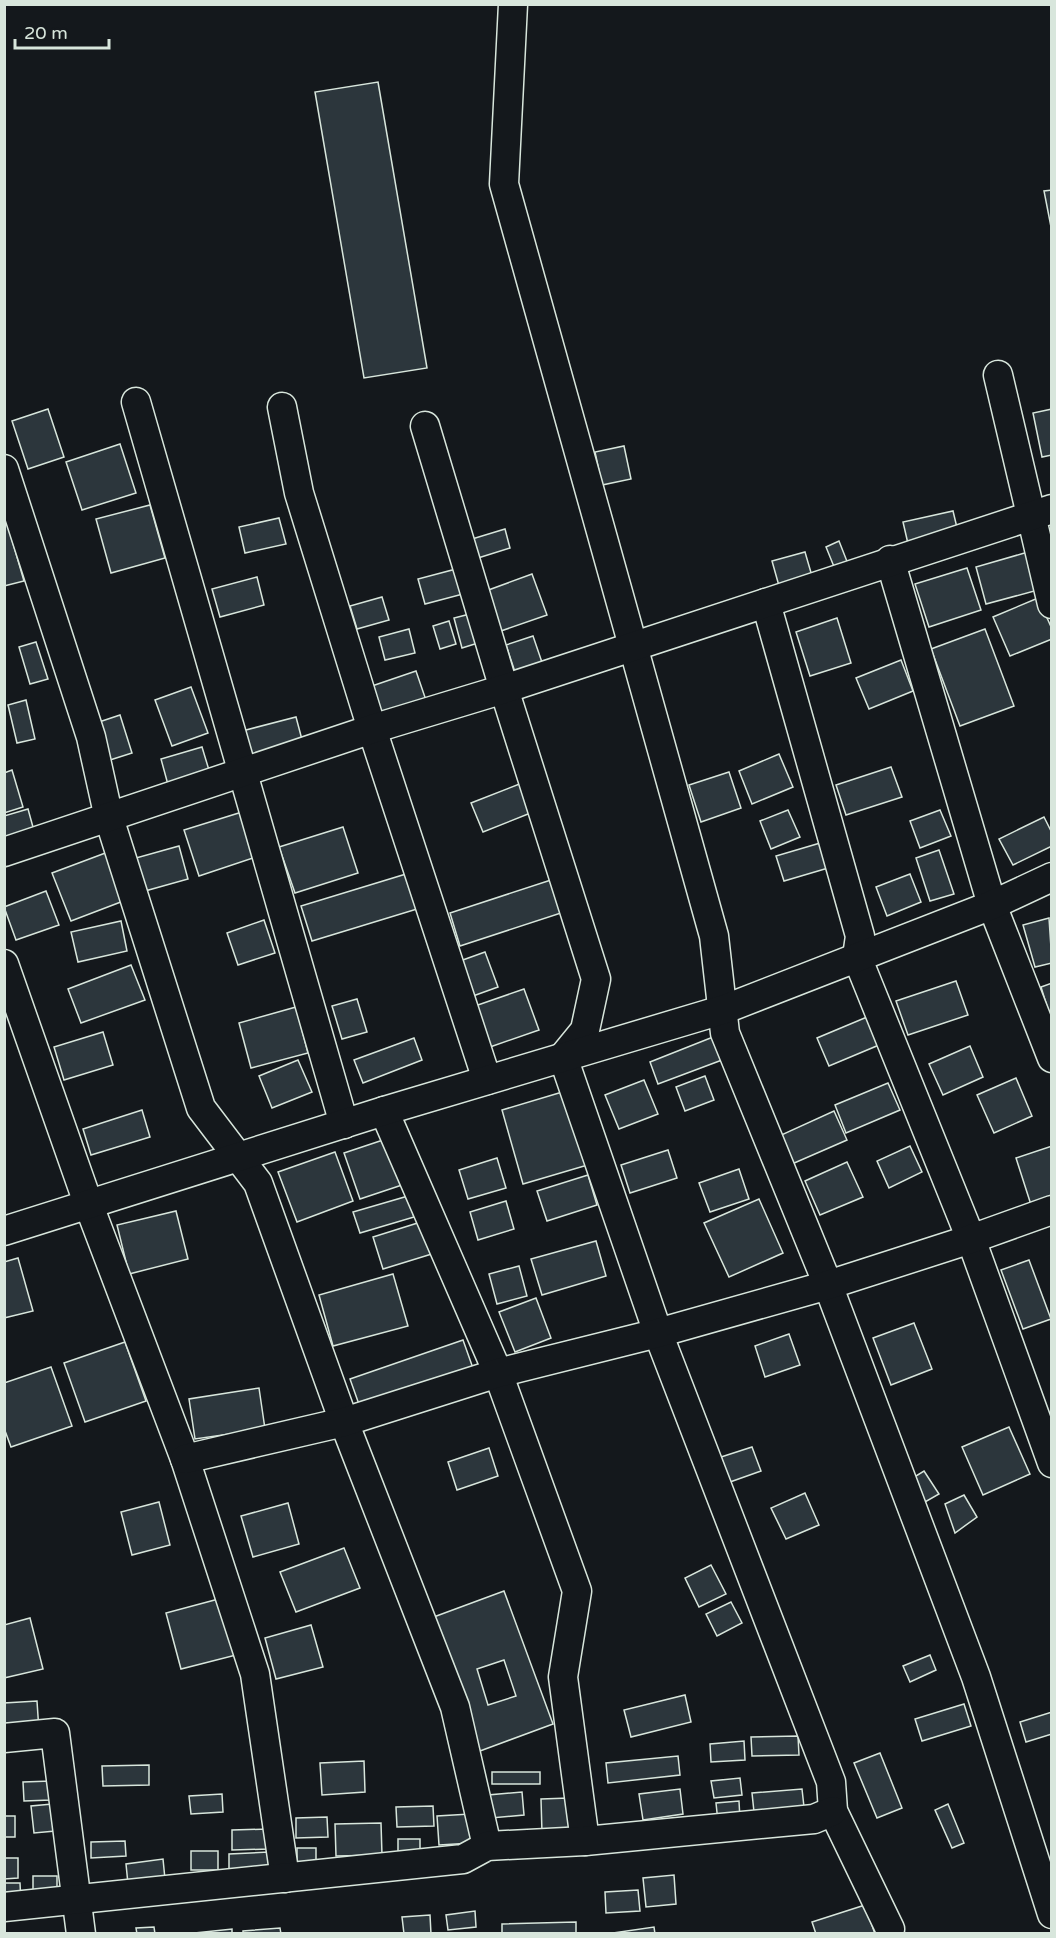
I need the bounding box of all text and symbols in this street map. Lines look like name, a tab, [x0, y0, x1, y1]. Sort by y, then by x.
scale bar	[15, 12, 110, 50]
text: 20 m	[24, 22, 68, 44]

